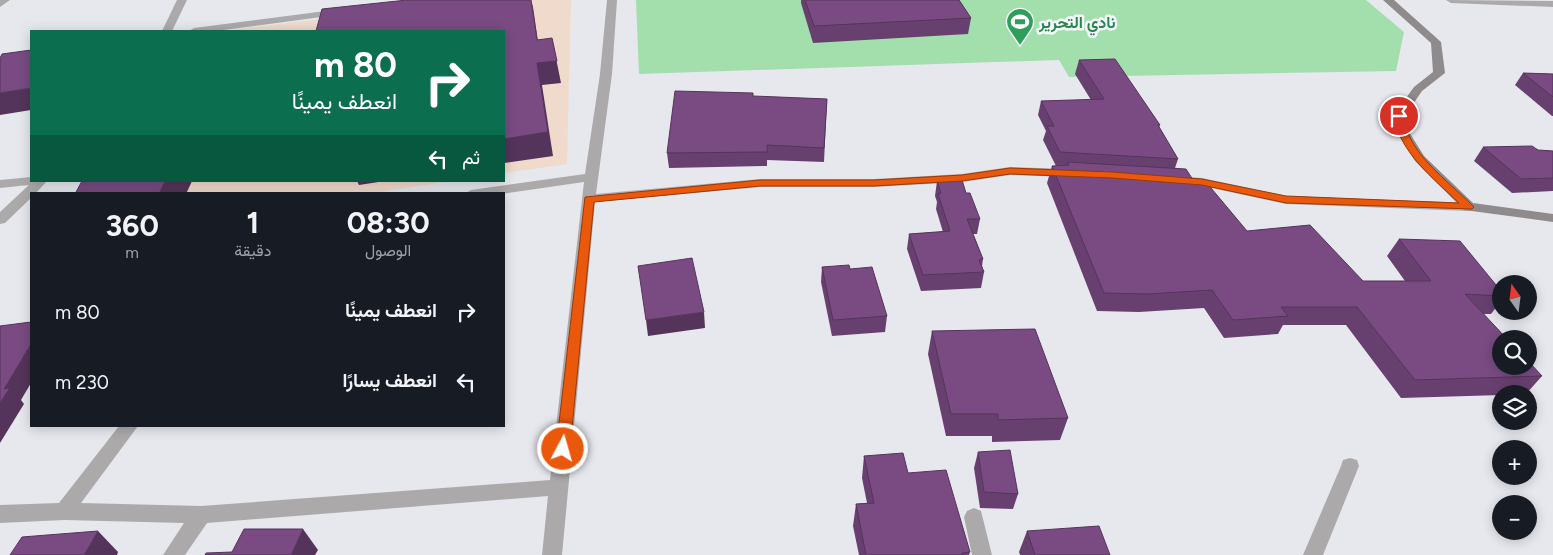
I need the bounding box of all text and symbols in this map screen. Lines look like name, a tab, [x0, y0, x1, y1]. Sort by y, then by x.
sports icon: نادي التحرير	[1005, 7, 1035, 46]
place label: نادي التحرير	[1038, 13, 1116, 36]
text: 80 m	[314, 44, 397, 86]
icon: right	[415, 50, 480, 115]
text: انعطف يمينًا	[292, 88, 397, 115]
pin	[1378, 95, 1420, 137]
icon: arrive	[1385, 102, 1413, 130]
icon: left	[424, 145, 452, 173]
text: ثم	[462, 146, 480, 169]
text: 1	[246, 204, 259, 241]
text: 08:30	[347, 204, 430, 241]
text: 360	[105, 207, 159, 244]
text: دقيقة	[234, 241, 271, 260]
text: الوصول	[365, 241, 411, 260]
text: m	[125, 243, 139, 262]
north arrow	[1492, 275, 1538, 320]
map controls	[1492, 275, 1537, 540]
icon: right	[452, 298, 480, 326]
text: انعطف يمينًا	[345, 299, 437, 322]
text: 80 m	[55, 301, 100, 324]
button: search	[1492, 330, 1537, 375]
icon: left	[452, 368, 480, 396]
text: انعطف يسارًا	[343, 369, 437, 392]
text: 230 m	[55, 371, 109, 394]
button: layers	[1492, 385, 1537, 430]
position arrow	[536, 422, 588, 474]
button: +	[1492, 440, 1537, 485]
button: −	[1492, 495, 1537, 540]

